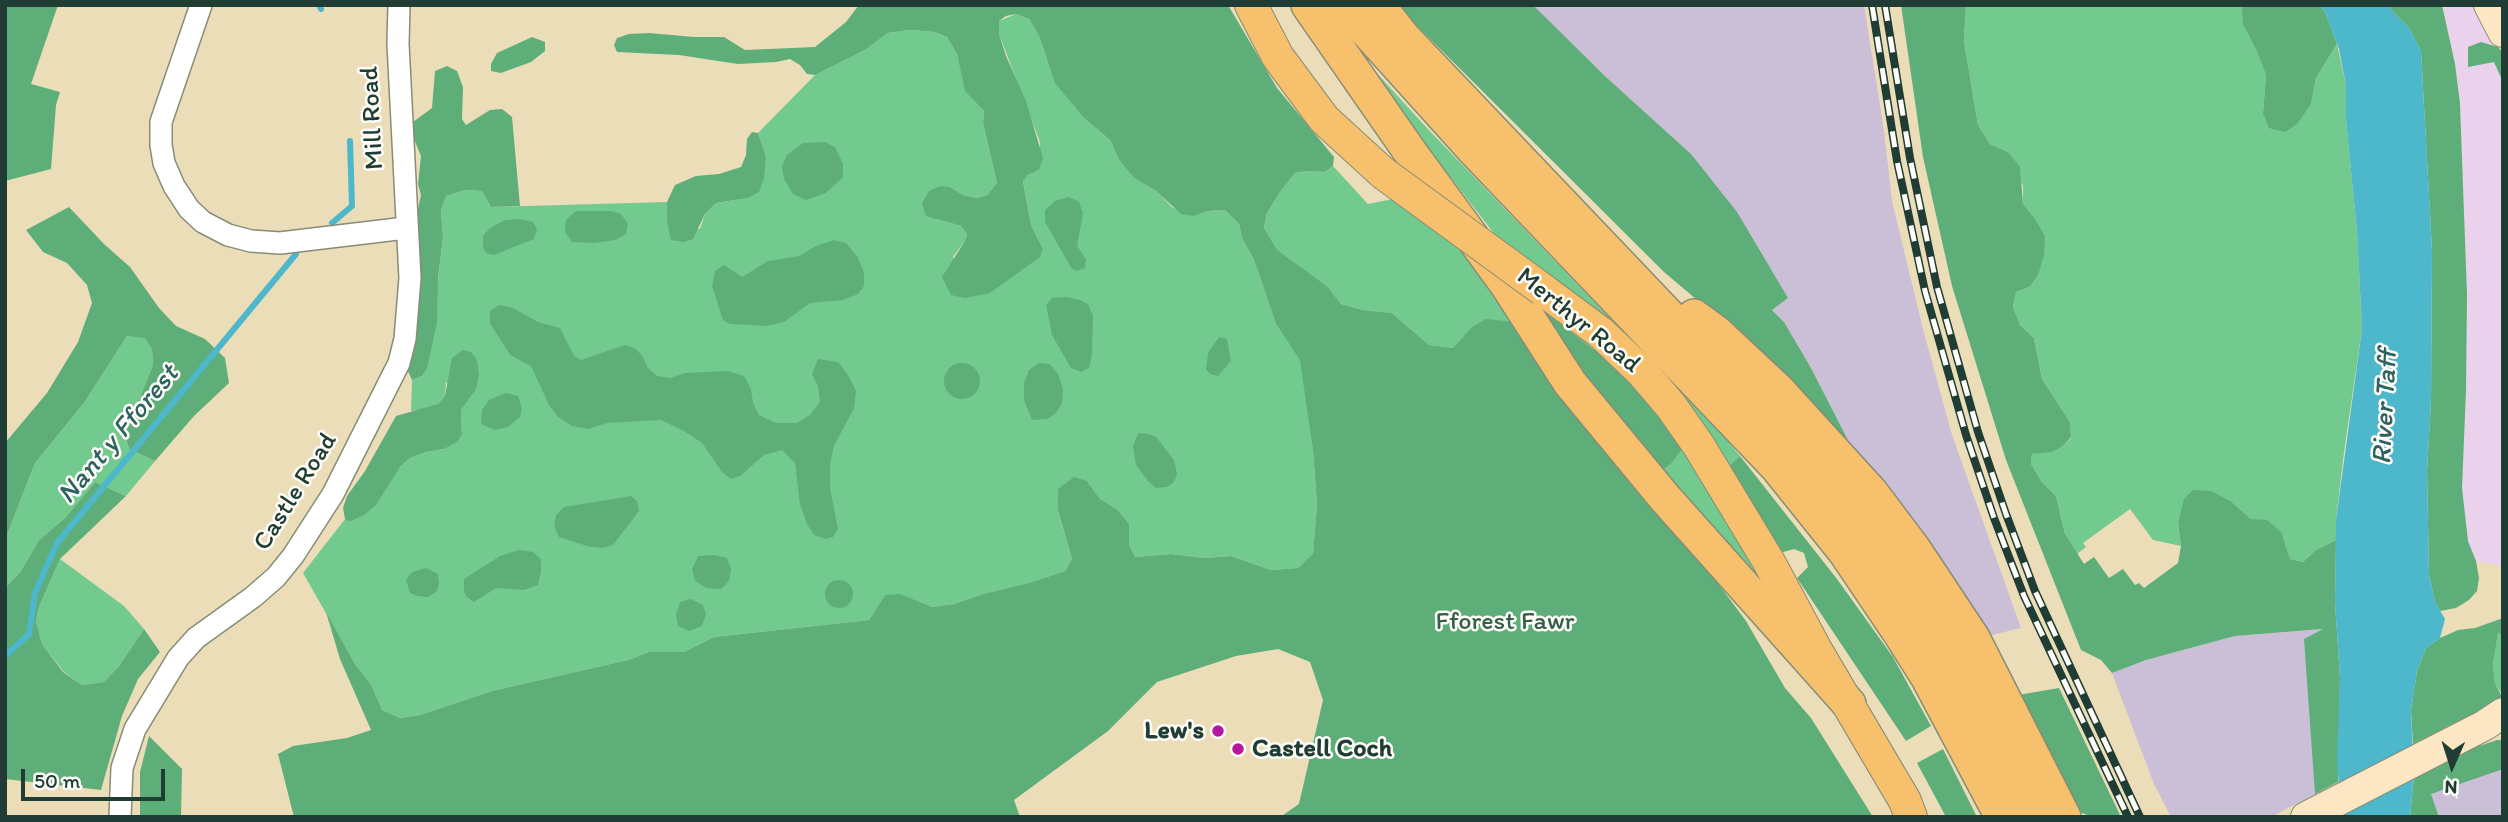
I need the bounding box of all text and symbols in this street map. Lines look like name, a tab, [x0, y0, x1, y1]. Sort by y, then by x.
street label: Mill Road	[355, 65, 391, 171]
street label: Merthyr Road	[1510, 261, 1646, 381]
water label: River Taff	[2366, 349, 2406, 465]
water label: Nant y Fforest	[51, 359, 187, 511]
street label: Castle Road	[247, 427, 345, 557]
park label: Fforest Fawr	[1436, 606, 1574, 638]
place label: Lew's	[1144, 715, 1204, 747]
marker: Lew's	[1210, 723, 1226, 739]
north arrow	[2417, 731, 2487, 801]
place label: Castell Coch	[1252, 733, 1392, 765]
marker: Castell Coch	[1230, 741, 1246, 757]
scale bar	[24, 756, 168, 800]
text: 50 m	[34, 768, 80, 793]
text: N	[2444, 776, 2458, 799]

